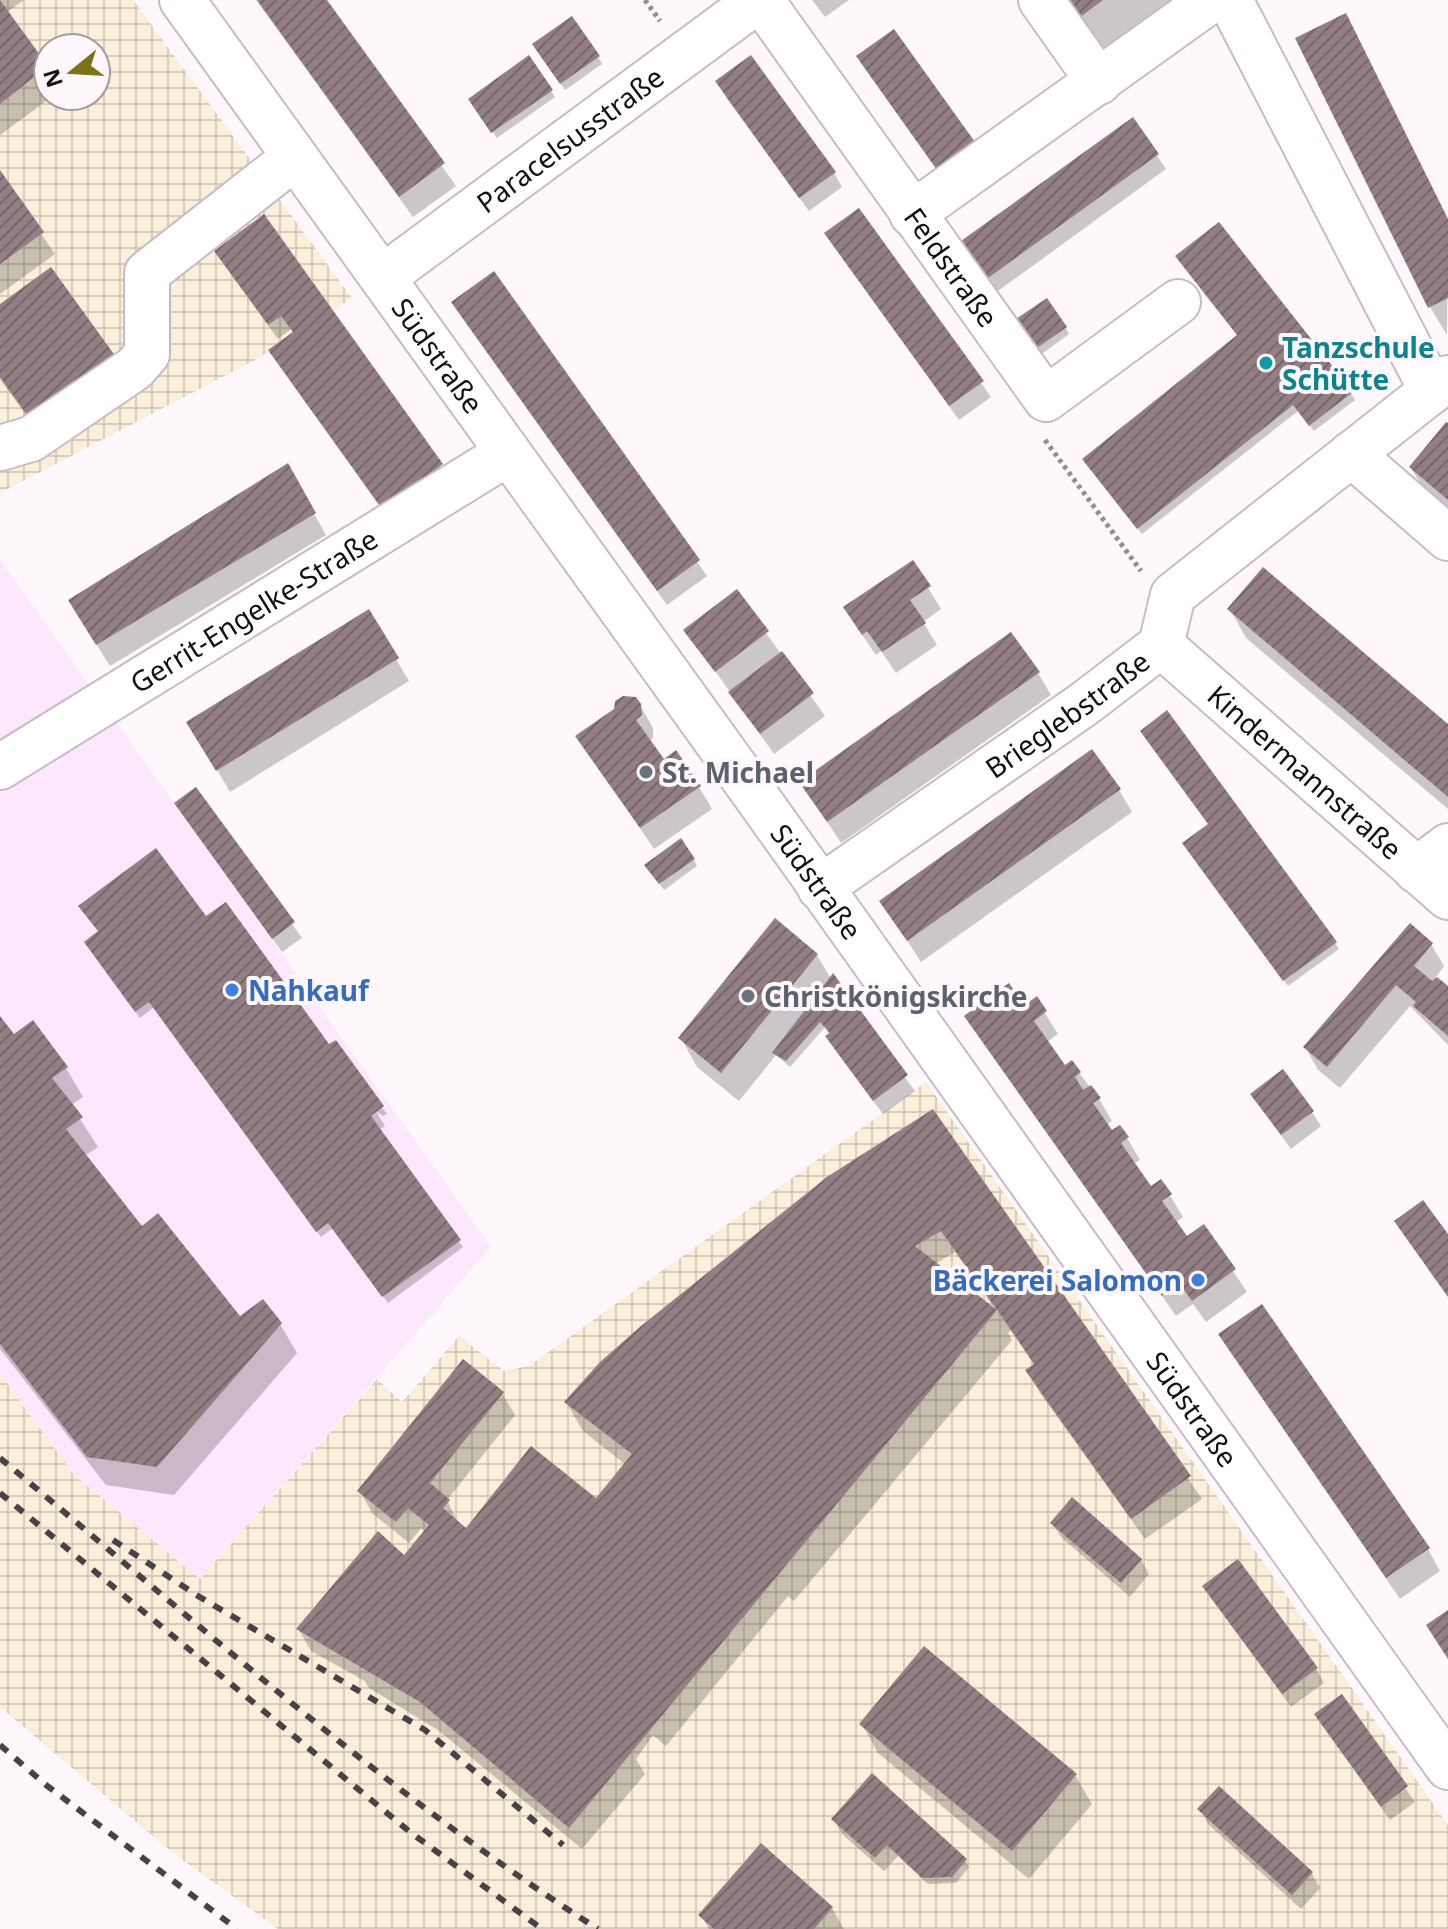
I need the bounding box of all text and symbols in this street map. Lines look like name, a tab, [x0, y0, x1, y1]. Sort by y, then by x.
north arrow	[32, 32, 112, 112]
street label: Paracelsusstraße	[468, 57, 671, 221]
text: N	[35, 65, 69, 92]
street label: Feldstraße	[896, 199, 1007, 334]
street label: Südstraße	[384, 290, 493, 421]
place label: Tanzschule Schütte	[1282, 328, 1435, 398]
marker: Tanzschule Schütte	[1257, 354, 1275, 372]
street label: Gerrit-Engelke-Straße	[123, 519, 384, 701]
street label: Brieglebstraße	[977, 642, 1157, 786]
street label: Kindermannstraße	[1200, 676, 1411, 867]
place label: St. Michael	[662, 753, 814, 791]
marker: St. Michael	[637, 763, 655, 781]
street label: Südstraße	[762, 816, 871, 947]
place label: Nahkauf	[248, 971, 371, 1009]
place label: Christkönigskirche	[764, 977, 1028, 1015]
marker: Nahkauf	[223, 981, 241, 999]
marker: Christkönigskirche	[739, 987, 757, 1005]
place label: Bäckerei Salomon	[933, 1261, 1182, 1299]
marker: Bäckerei Salomon	[1189, 1271, 1207, 1289]
street label: Südstraße	[1139, 1343, 1247, 1474]

